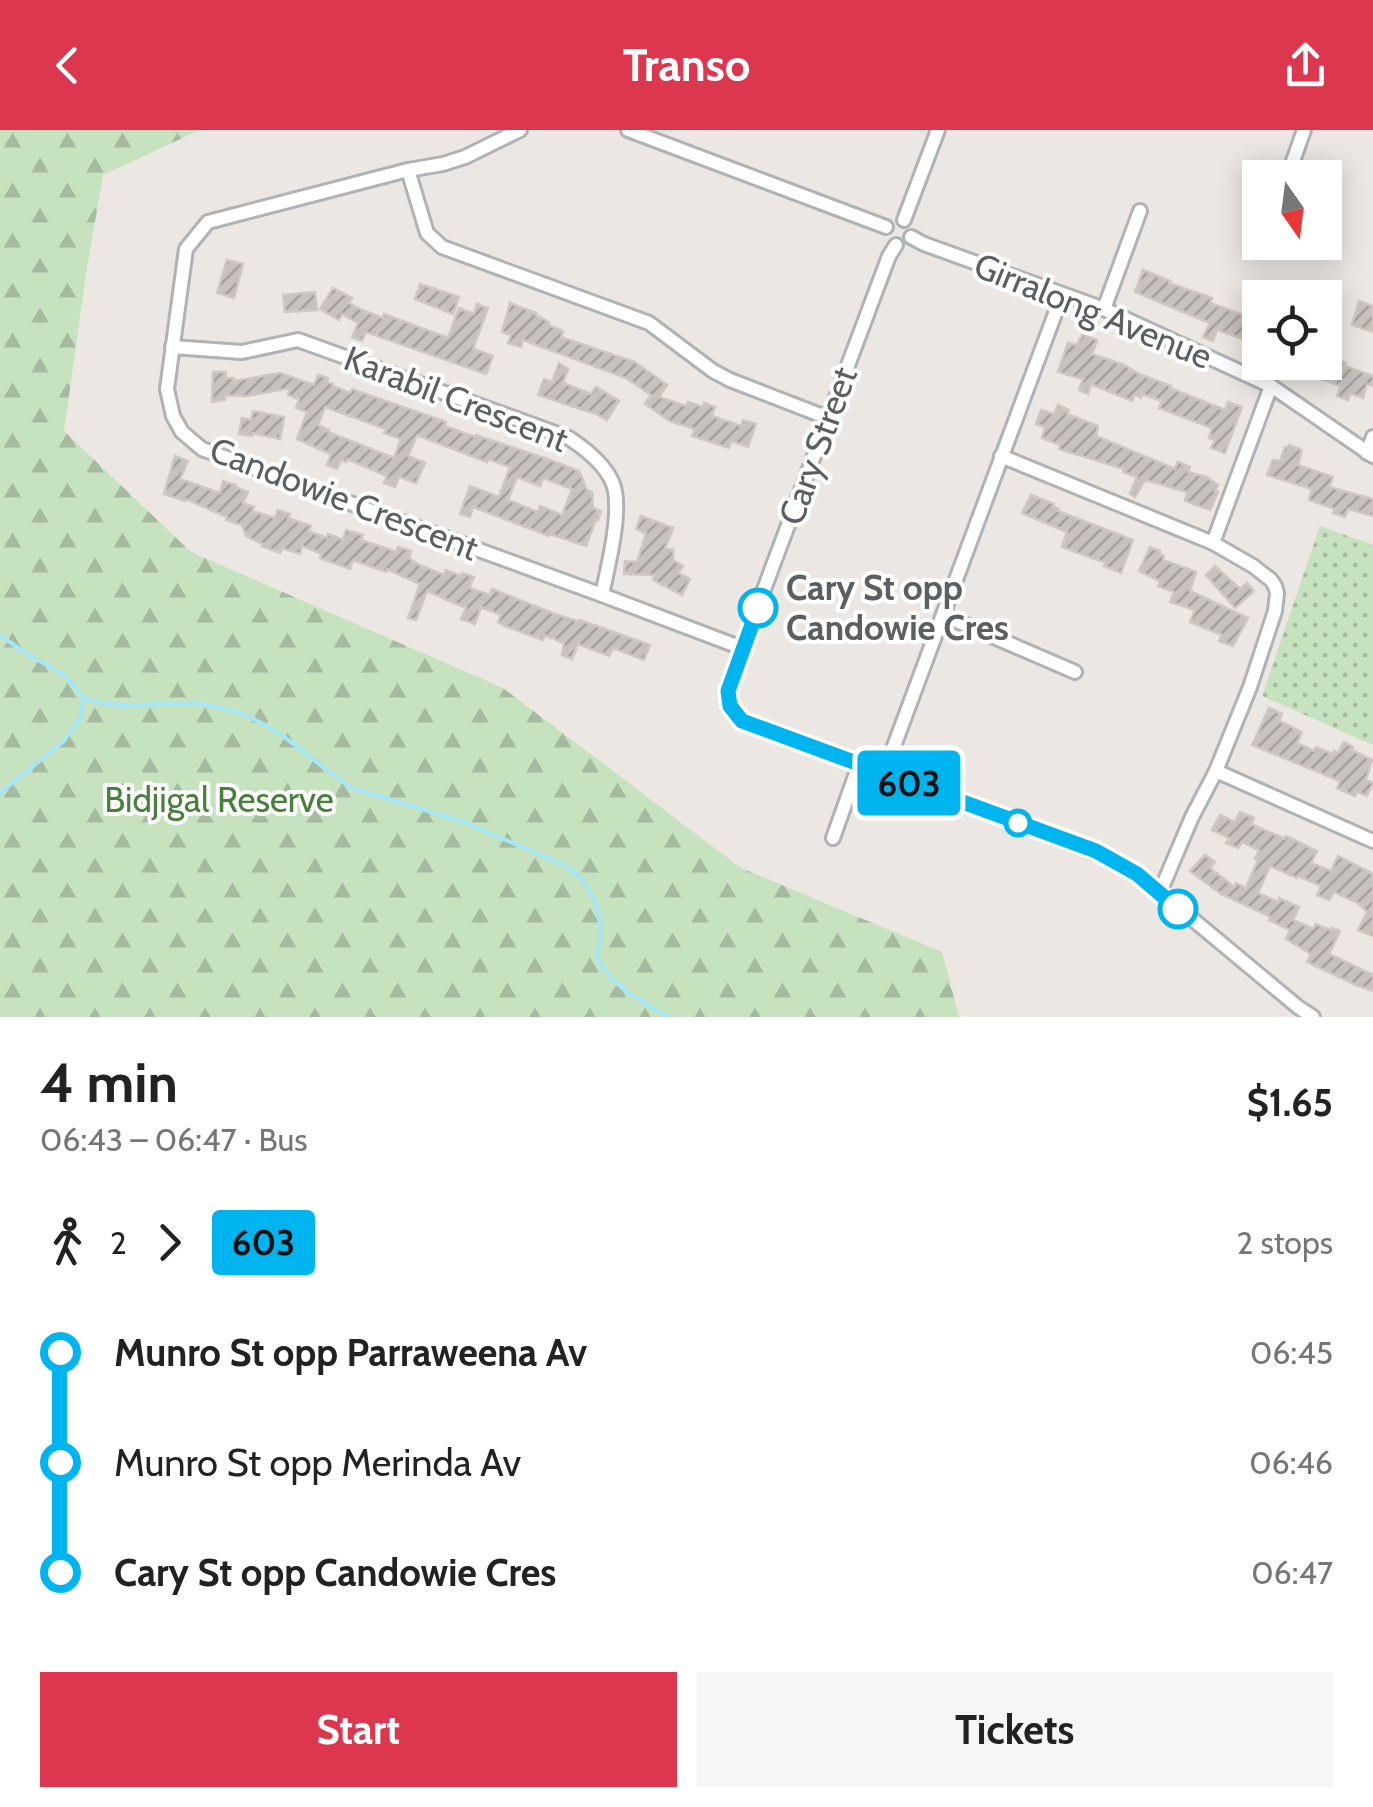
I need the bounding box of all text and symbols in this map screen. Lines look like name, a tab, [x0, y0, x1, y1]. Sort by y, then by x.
icon: back	[40, 38, 95, 93]
text: Transo	[623, 38, 750, 92]
icon: share	[1278, 38, 1333, 93]
north arrow	[1242, 160, 1342, 260]
map controls	[1242, 160, 1342, 380]
street label: Girralong Avenue	[968, 243, 1218, 378]
button: locate	[1242, 280, 1342, 380]
street label: Karabil Crescent	[338, 336, 574, 461]
street label: Cary Street	[769, 361, 866, 531]
street label: Candowie Crescent	[204, 428, 485, 570]
place label: Cary St opp Candowie Cres	[786, 566, 1009, 649]
marker: Cary St opp Candowie Cres	[739, 589, 777, 627]
line badge: 603	[852, 750, 966, 816]
text: 603	[877, 762, 941, 805]
park label: Bidjigal Reserve	[104, 778, 334, 821]
unlabelled marker	[1005, 810, 1031, 836]
unlabelled marker	[1159, 890, 1197, 928]
text: 4 min	[40, 1049, 178, 1116]
text: $1.65	[1247, 1079, 1333, 1126]
text: 06:43 – 06:47 · Bus	[40, 1120, 308, 1159]
icon: walk	[40, 1215, 95, 1270]
icon: forward	[142, 1215, 197, 1270]
text: 603	[232, 1221, 295, 1264]
text: 2	[110, 1223, 127, 1262]
text: 2 stops	[1236, 1223, 1333, 1262]
text: Munro St opp Parraweena Av	[114, 1329, 587, 1376]
text: 06:45	[1250, 1333, 1333, 1372]
text: Munro St opp Merinda Av	[114, 1439, 521, 1486]
text: 06:46	[1249, 1443, 1333, 1482]
text: Cary St opp Candowie Cres	[114, 1549, 556, 1596]
text: 06:47	[1251, 1553, 1333, 1592]
button: Start	[40, 1672, 677, 1787]
button: Tickets	[697, 1672, 1333, 1787]

